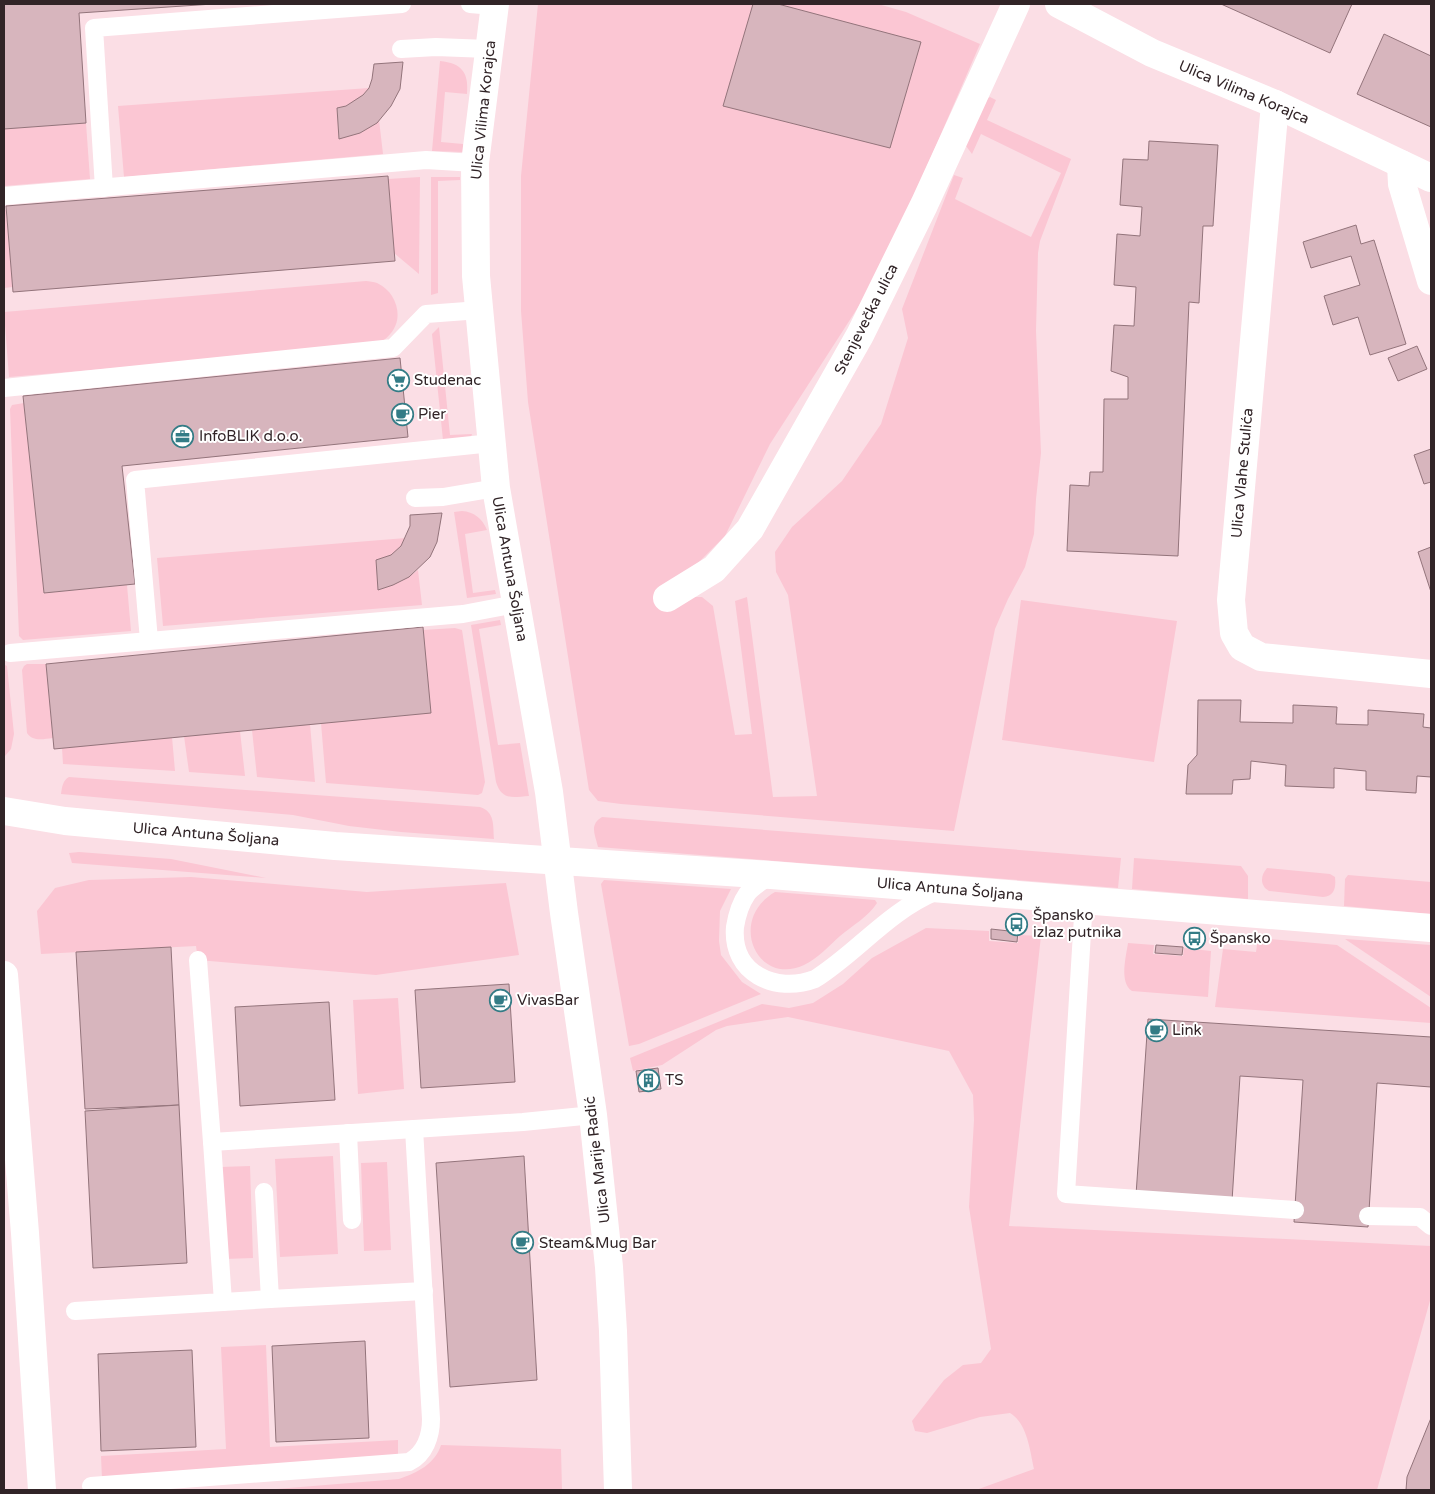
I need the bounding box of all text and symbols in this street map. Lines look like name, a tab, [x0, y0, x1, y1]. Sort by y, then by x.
street label: Ulica Vilima Korajca	[467, 39, 499, 181]
street label: Ulica Vilima Korajca	[1176, 56, 1312, 128]
street label: Stenjevečka ulica	[830, 261, 902, 377]
supermarket icon: Studenac	[386, 368, 410, 392]
place label: Studenac	[414, 371, 481, 389]
cafe icon: Pier	[390, 402, 414, 426]
place label: Pier	[418, 405, 446, 423]
street label: Ulica Vlahe Stulića	[1227, 407, 1257, 539]
office icon: InfoBLIK d.o.o.	[171, 424, 195, 448]
place label: InfoBLIK d.o.o.	[199, 427, 302, 445]
street label: Ulica Antuna Šoljana	[488, 495, 532, 643]
street label: Ulica Antuna Šoljana	[132, 819, 280, 849]
street label: Ulica Antuna Šoljana	[876, 874, 1024, 904]
place label: Špansko izlaz putnika	[1033, 906, 1121, 941]
bus stop icon: Špansko izlaz putnika	[1005, 912, 1029, 936]
bus stop icon: Špansko	[1182, 926, 1206, 950]
place label: Špansko	[1210, 929, 1271, 947]
cafe icon: VivasBar	[489, 988, 513, 1012]
place label: VivasBar	[517, 991, 579, 1009]
cafe icon: Link	[1144, 1018, 1168, 1042]
place label: Link	[1172, 1021, 1202, 1039]
building icon: TS	[637, 1068, 661, 1092]
place label: TS	[665, 1071, 683, 1089]
street label: Ulica Marije Radić	[580, 1095, 614, 1225]
cafe icon: Steam&Mug Bar	[511, 1231, 535, 1255]
place label: Steam&Mug Bar	[539, 1234, 657, 1252]

